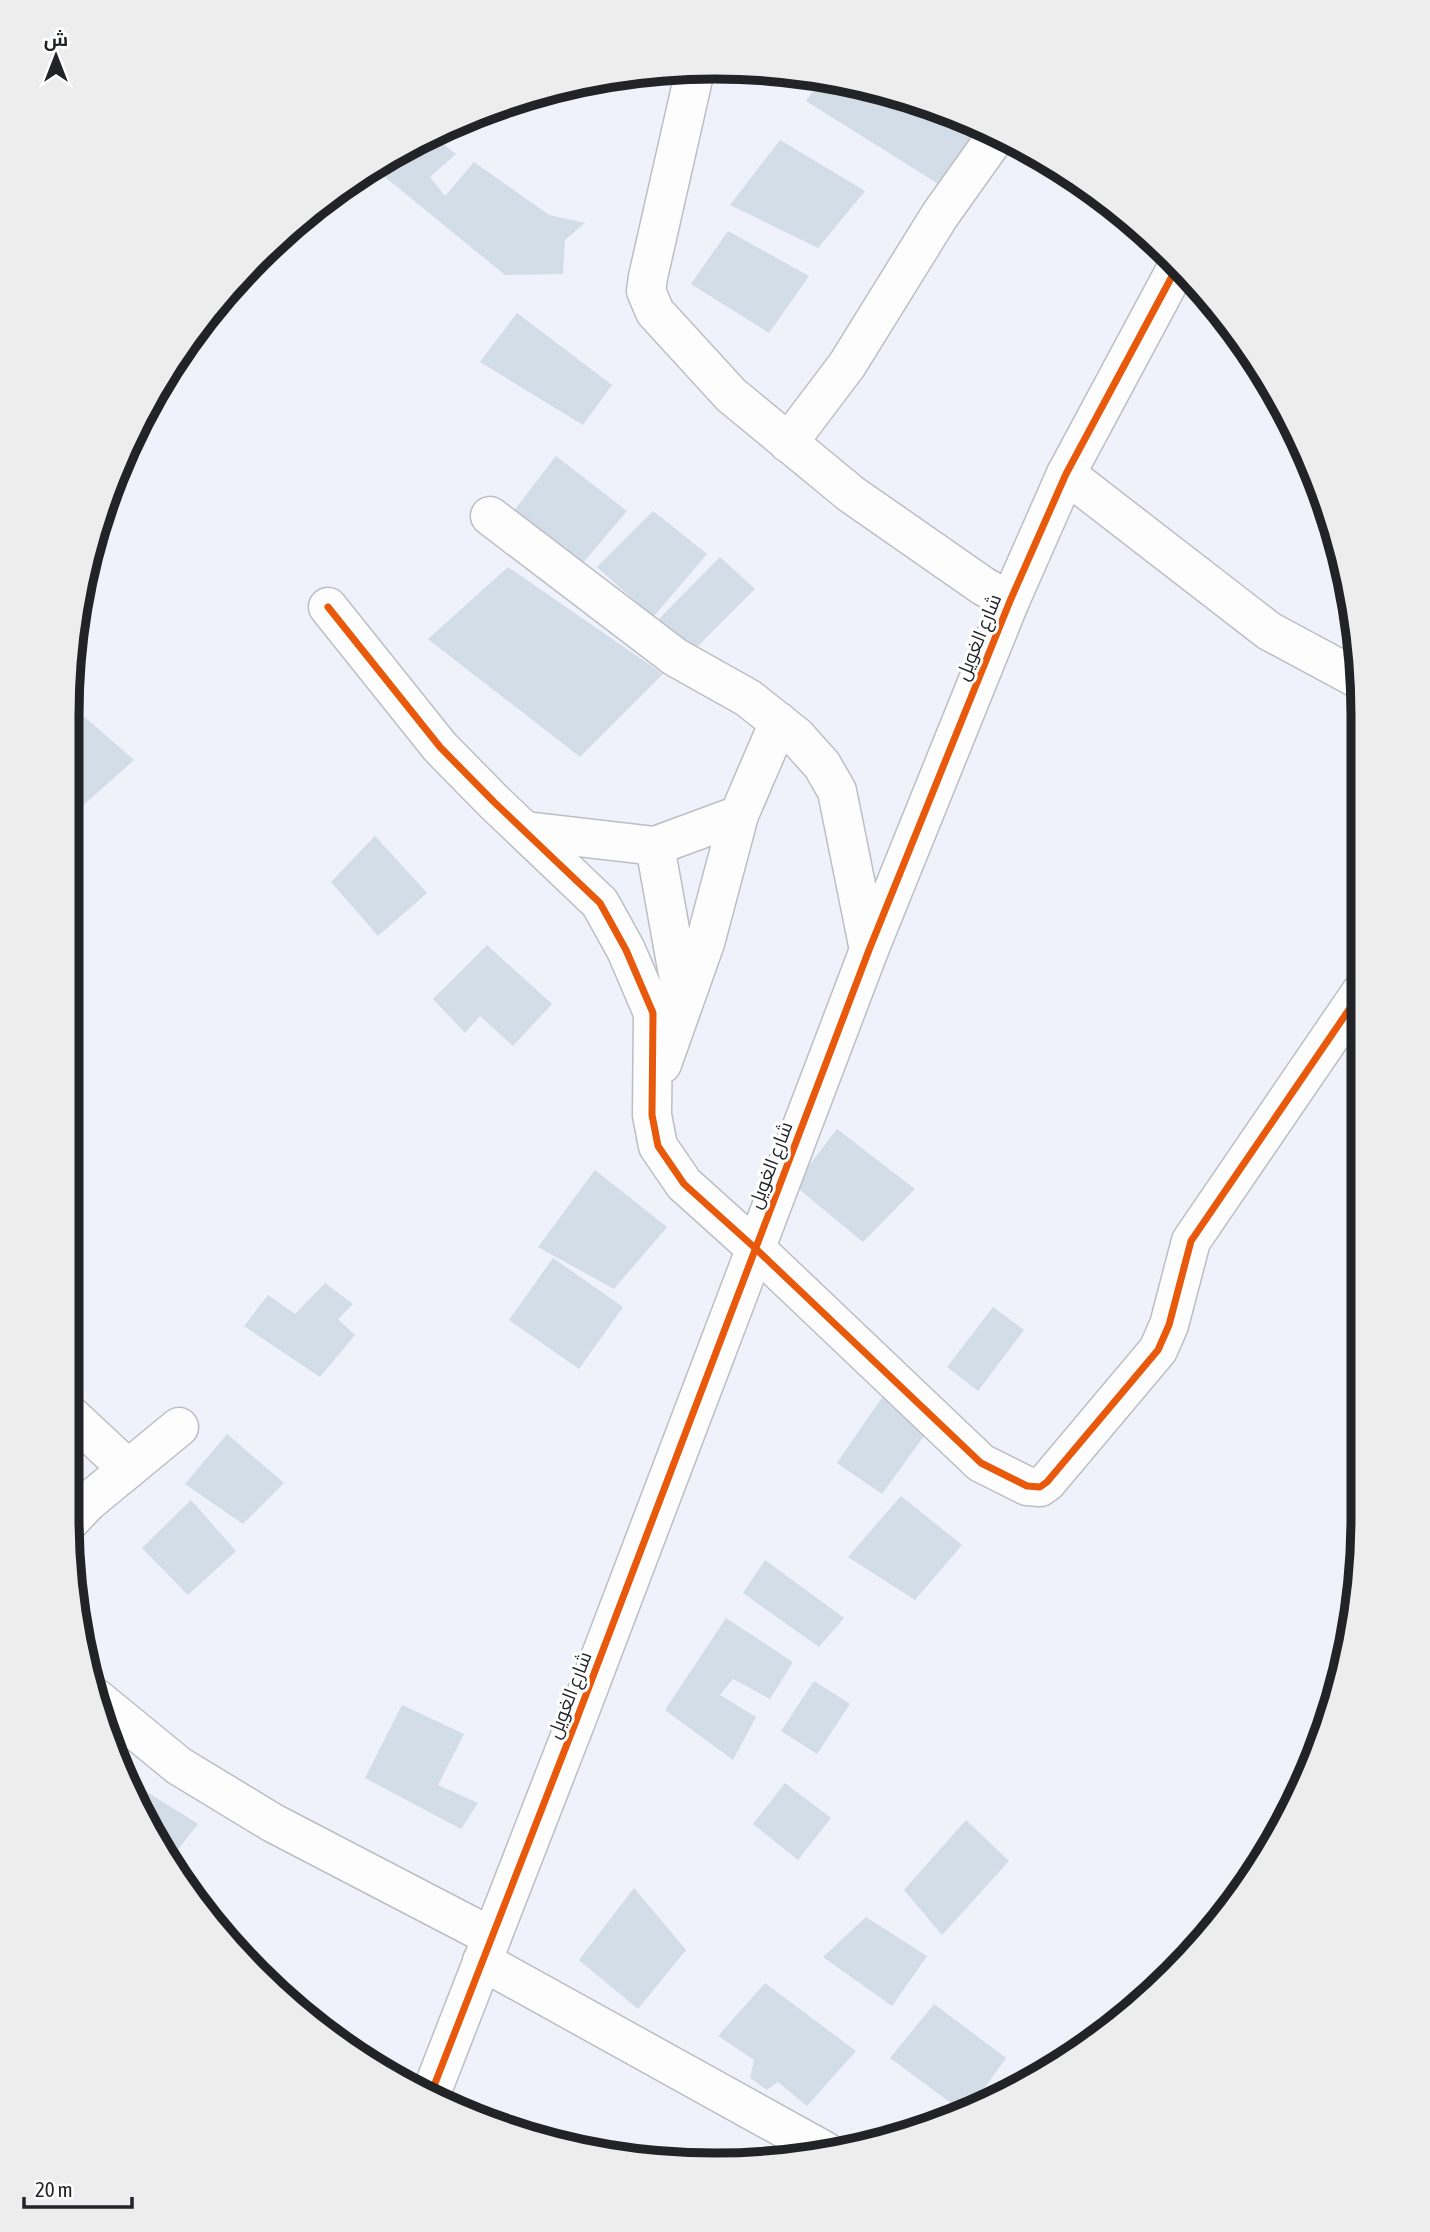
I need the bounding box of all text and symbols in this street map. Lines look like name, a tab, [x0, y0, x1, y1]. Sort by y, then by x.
north arrow	[21, 21, 91, 91]
text: ش	[44, 28, 68, 51]
street label: شارع الغويل	[951, 591, 1008, 685]
street label: شارع الغويل	[743, 1118, 799, 1213]
street label: شارع الغويل	[542, 1648, 598, 1743]
scale bar	[24, 2166, 133, 2210]
text: 20 m	[35, 2177, 73, 2201]

